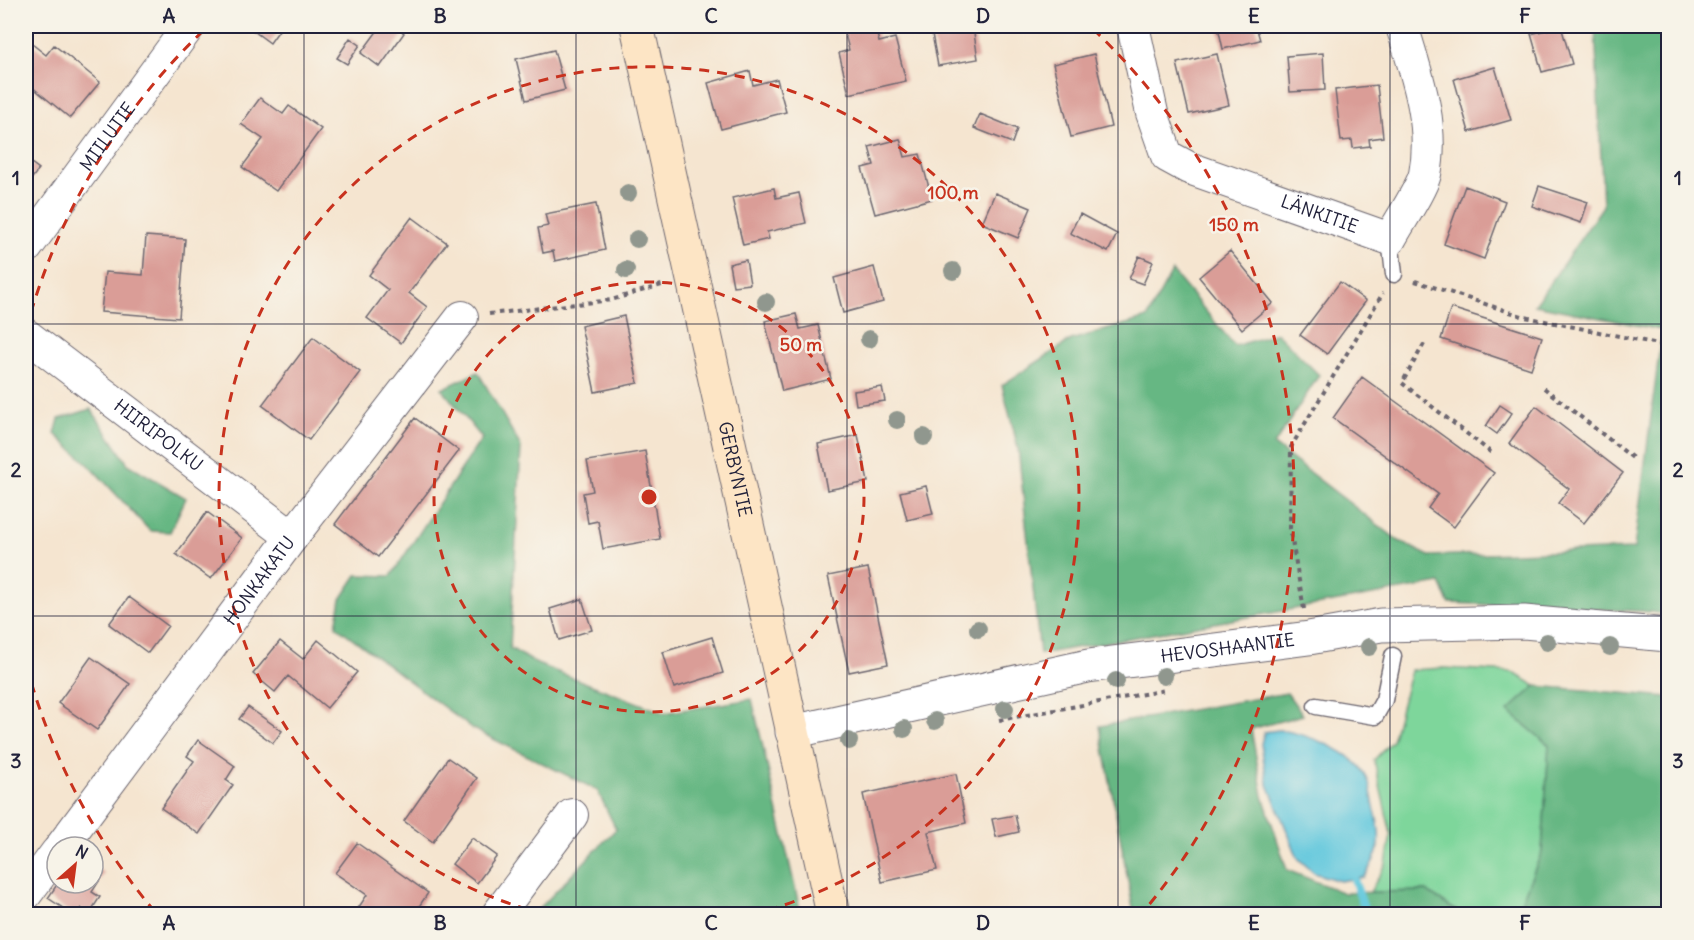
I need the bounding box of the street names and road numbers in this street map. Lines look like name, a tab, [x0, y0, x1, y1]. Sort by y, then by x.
street label: MIILUTIE	[74, 97, 140, 175]
street label: LÄNKITIE	[1278, 189, 1361, 238]
street label: HIIRIPOLKU	[109, 394, 208, 476]
street label: GERBYNTIE	[714, 419, 757, 519]
street label: HONKAKATU	[218, 531, 300, 630]
street label: HEVOSHAANTIE	[1159, 628, 1296, 668]

